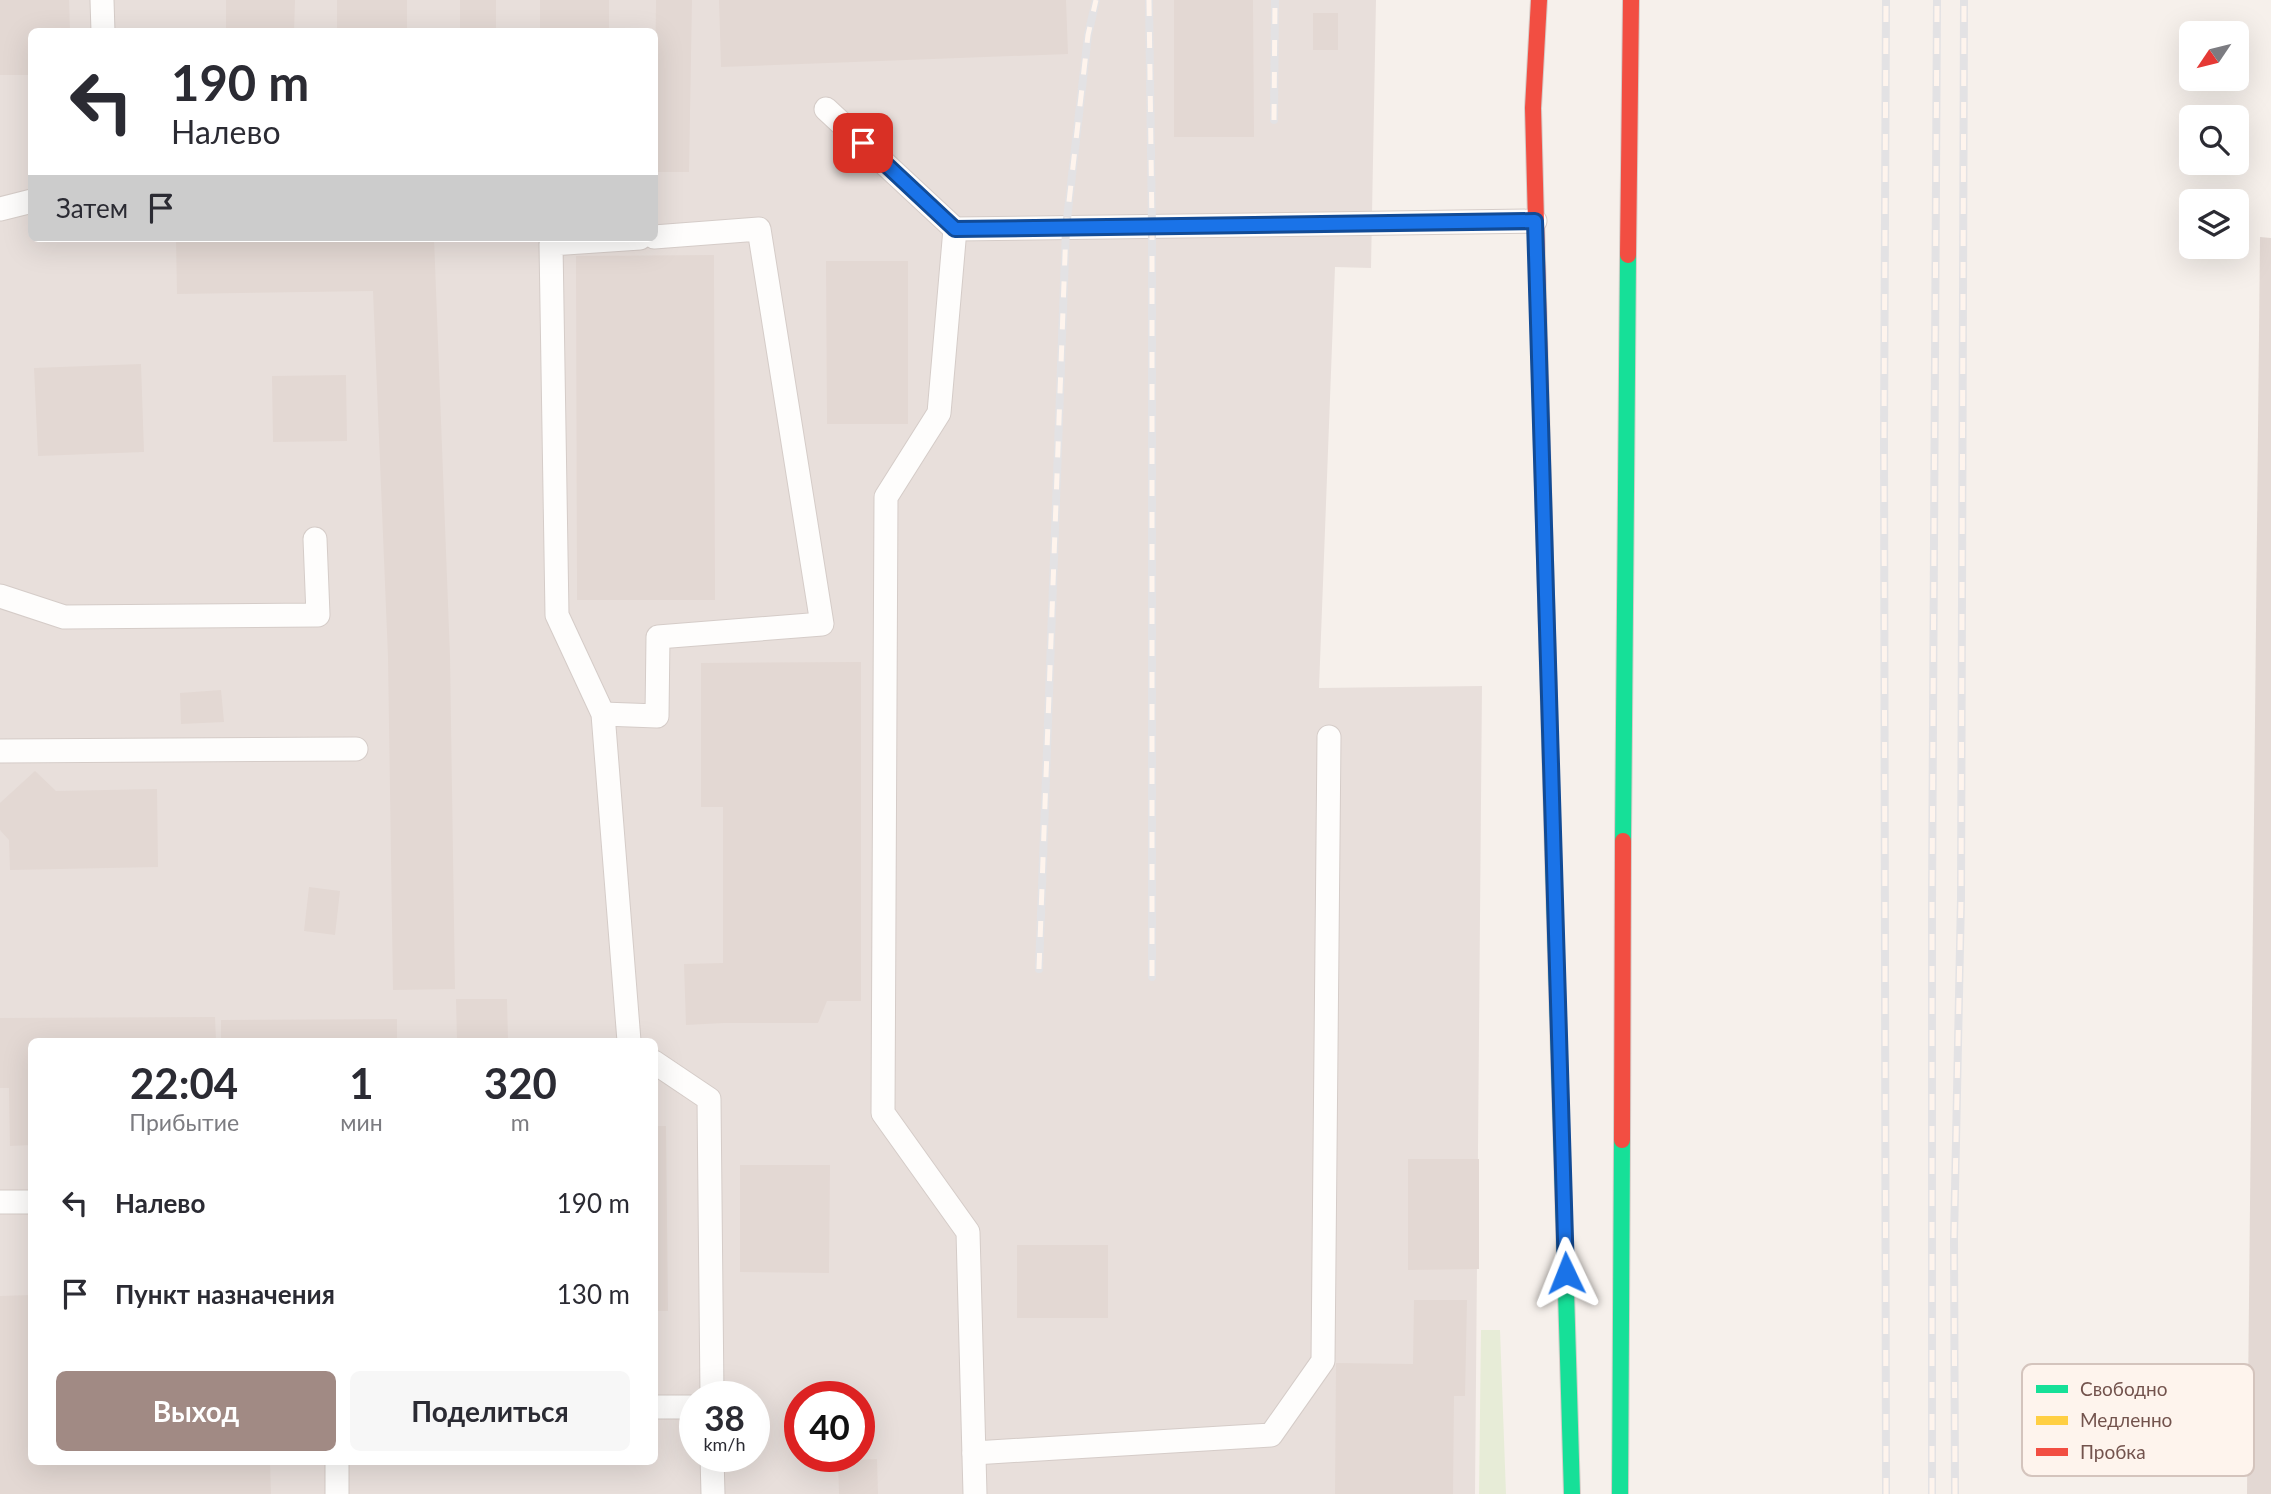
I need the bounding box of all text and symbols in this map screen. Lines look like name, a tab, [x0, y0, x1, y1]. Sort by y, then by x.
north arrow	[2179, 21, 2249, 91]
map controls	[2179, 21, 2249, 259]
text: 190 m	[171, 53, 309, 111]
icon: left	[56, 56, 147, 147]
button: search	[2179, 105, 2249, 175]
text: Налево	[171, 112, 281, 151]
pin	[833, 113, 893, 173]
icon: arrive	[844, 124, 882, 162]
icon: arrive	[142, 189, 180, 227]
button: layers	[2179, 189, 2249, 259]
text: Затем	[56, 192, 128, 224]
text: 22:04	[130, 1058, 238, 1108]
text: 1	[349, 1058, 374, 1108]
text: 320	[484, 1058, 557, 1108]
text: Прибытие	[129, 1108, 239, 1136]
text: мин	[340, 1108, 383, 1136]
text: m	[511, 1108, 530, 1136]
icon: left	[56, 1184, 94, 1222]
text: Налево	[115, 1187, 205, 1219]
text: 190 m	[557, 1187, 630, 1219]
position arrow	[1529, 1236, 1603, 1310]
icon: arrive	[56, 1275, 94, 1313]
text: Пункт назначения	[115, 1278, 335, 1310]
text: 130 m	[557, 1278, 630, 1310]
legend	[2022, 1364, 2254, 1476]
button: Выход	[56, 1371, 336, 1451]
button: Поделиться	[350, 1371, 630, 1451]
text: Свободно	[2080, 1377, 2168, 1400]
speed limit sign: 40	[784, 1381, 875, 1472]
text: 38	[704, 1396, 745, 1438]
text: Медленно	[2080, 1408, 2172, 1431]
text: km/h	[703, 1433, 746, 1455]
text: Пробка	[2080, 1440, 2146, 1463]

